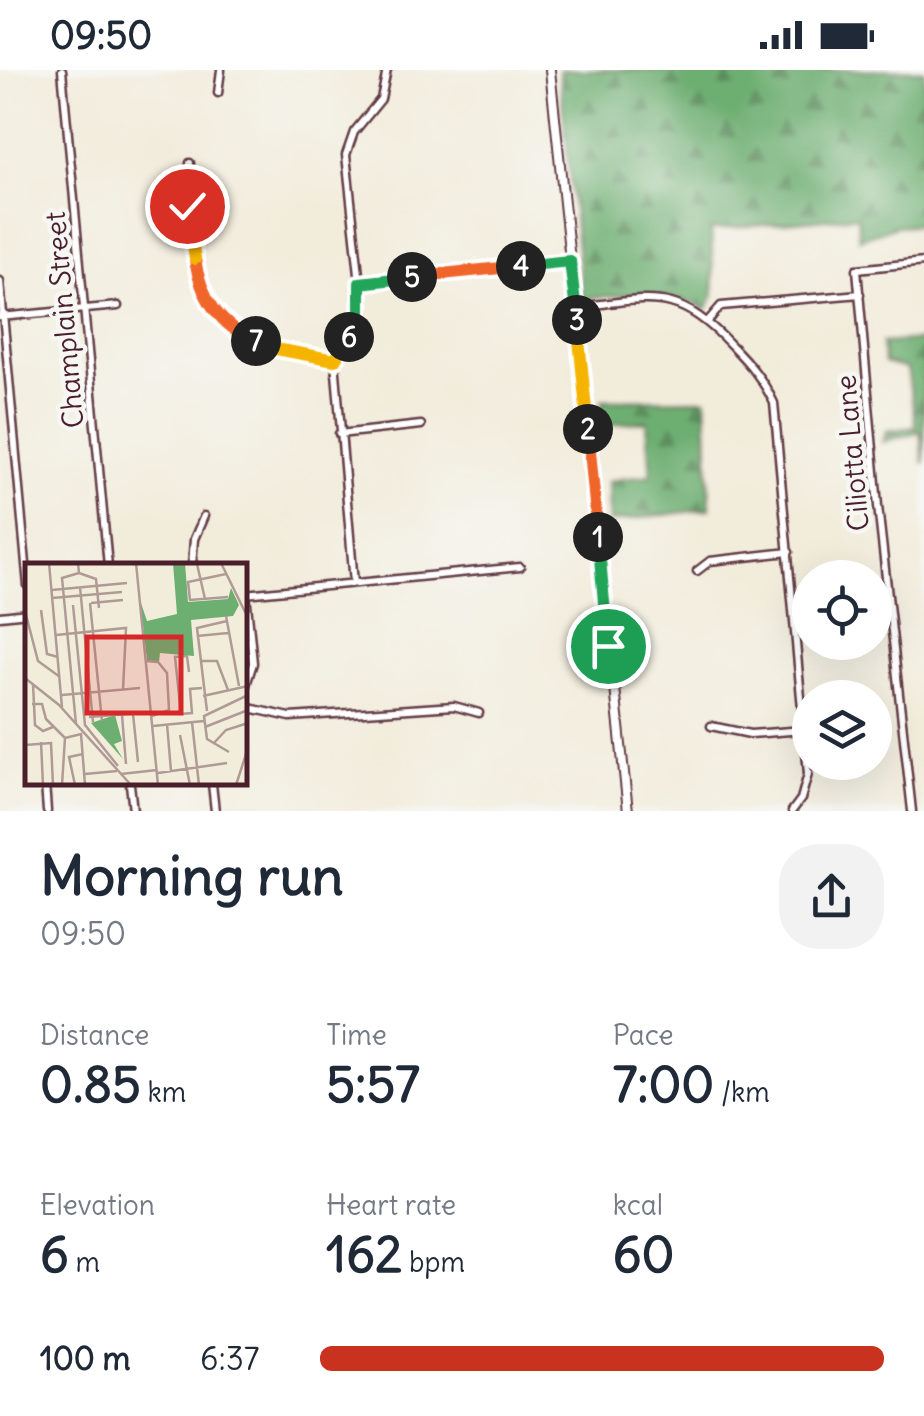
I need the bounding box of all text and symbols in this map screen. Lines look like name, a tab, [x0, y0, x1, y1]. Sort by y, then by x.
text: 09:50	[50, 12, 152, 59]
pin	[145, 164, 230, 249]
icon: check	[160, 179, 215, 234]
street label: Champlain Street	[37, 210, 91, 430]
pin: 4	[496, 241, 546, 291]
text: 4	[513, 248, 529, 284]
pin: 5	[387, 252, 437, 302]
text: 5	[404, 259, 420, 295]
pin: 3	[552, 295, 602, 345]
text: 3	[569, 302, 585, 338]
pin: 6	[324, 312, 374, 362]
pin: 7	[231, 316, 281, 366]
text: 6	[341, 319, 357, 355]
text: 7	[249, 323, 263, 359]
street label: Ciliotta Lane	[827, 373, 877, 533]
pin: 2	[563, 404, 613, 454]
text: 2	[580, 411, 596, 447]
pin: 1	[573, 512, 623, 562]
text: 1	[592, 519, 604, 555]
map controls	[792, 560, 892, 780]
button: locate	[792, 560, 892, 660]
inset map	[25, 563, 248, 786]
pin	[566, 604, 651, 689]
icon: arrive	[581, 619, 636, 674]
button: layers	[792, 680, 892, 780]
text: Morning run	[40, 841, 344, 910]
button: share	[779, 844, 884, 949]
text: 09:50	[40, 913, 126, 954]
text: Distance	[40, 1017, 149, 1053]
text: Time	[326, 1017, 387, 1053]
text: Pace	[613, 1017, 674, 1053]
text: 0.85	[40, 1053, 141, 1116]
text: 5:57	[326, 1053, 420, 1116]
text: 7:00	[613, 1053, 714, 1116]
text: km	[141, 1074, 186, 1110]
text: /km	[714, 1074, 770, 1110]
text: Elevation	[40, 1187, 155, 1223]
text: Heart rate	[326, 1187, 456, 1223]
text: kcal	[613, 1187, 663, 1223]
text: 6	[40, 1223, 69, 1286]
text: 162	[326, 1223, 402, 1286]
text: 60	[613, 1223, 674, 1286]
text: m	[69, 1244, 100, 1280]
text: bpm	[402, 1244, 465, 1280]
text: 100 m	[40, 1338, 131, 1379]
text: 6:37	[200, 1338, 260, 1379]

